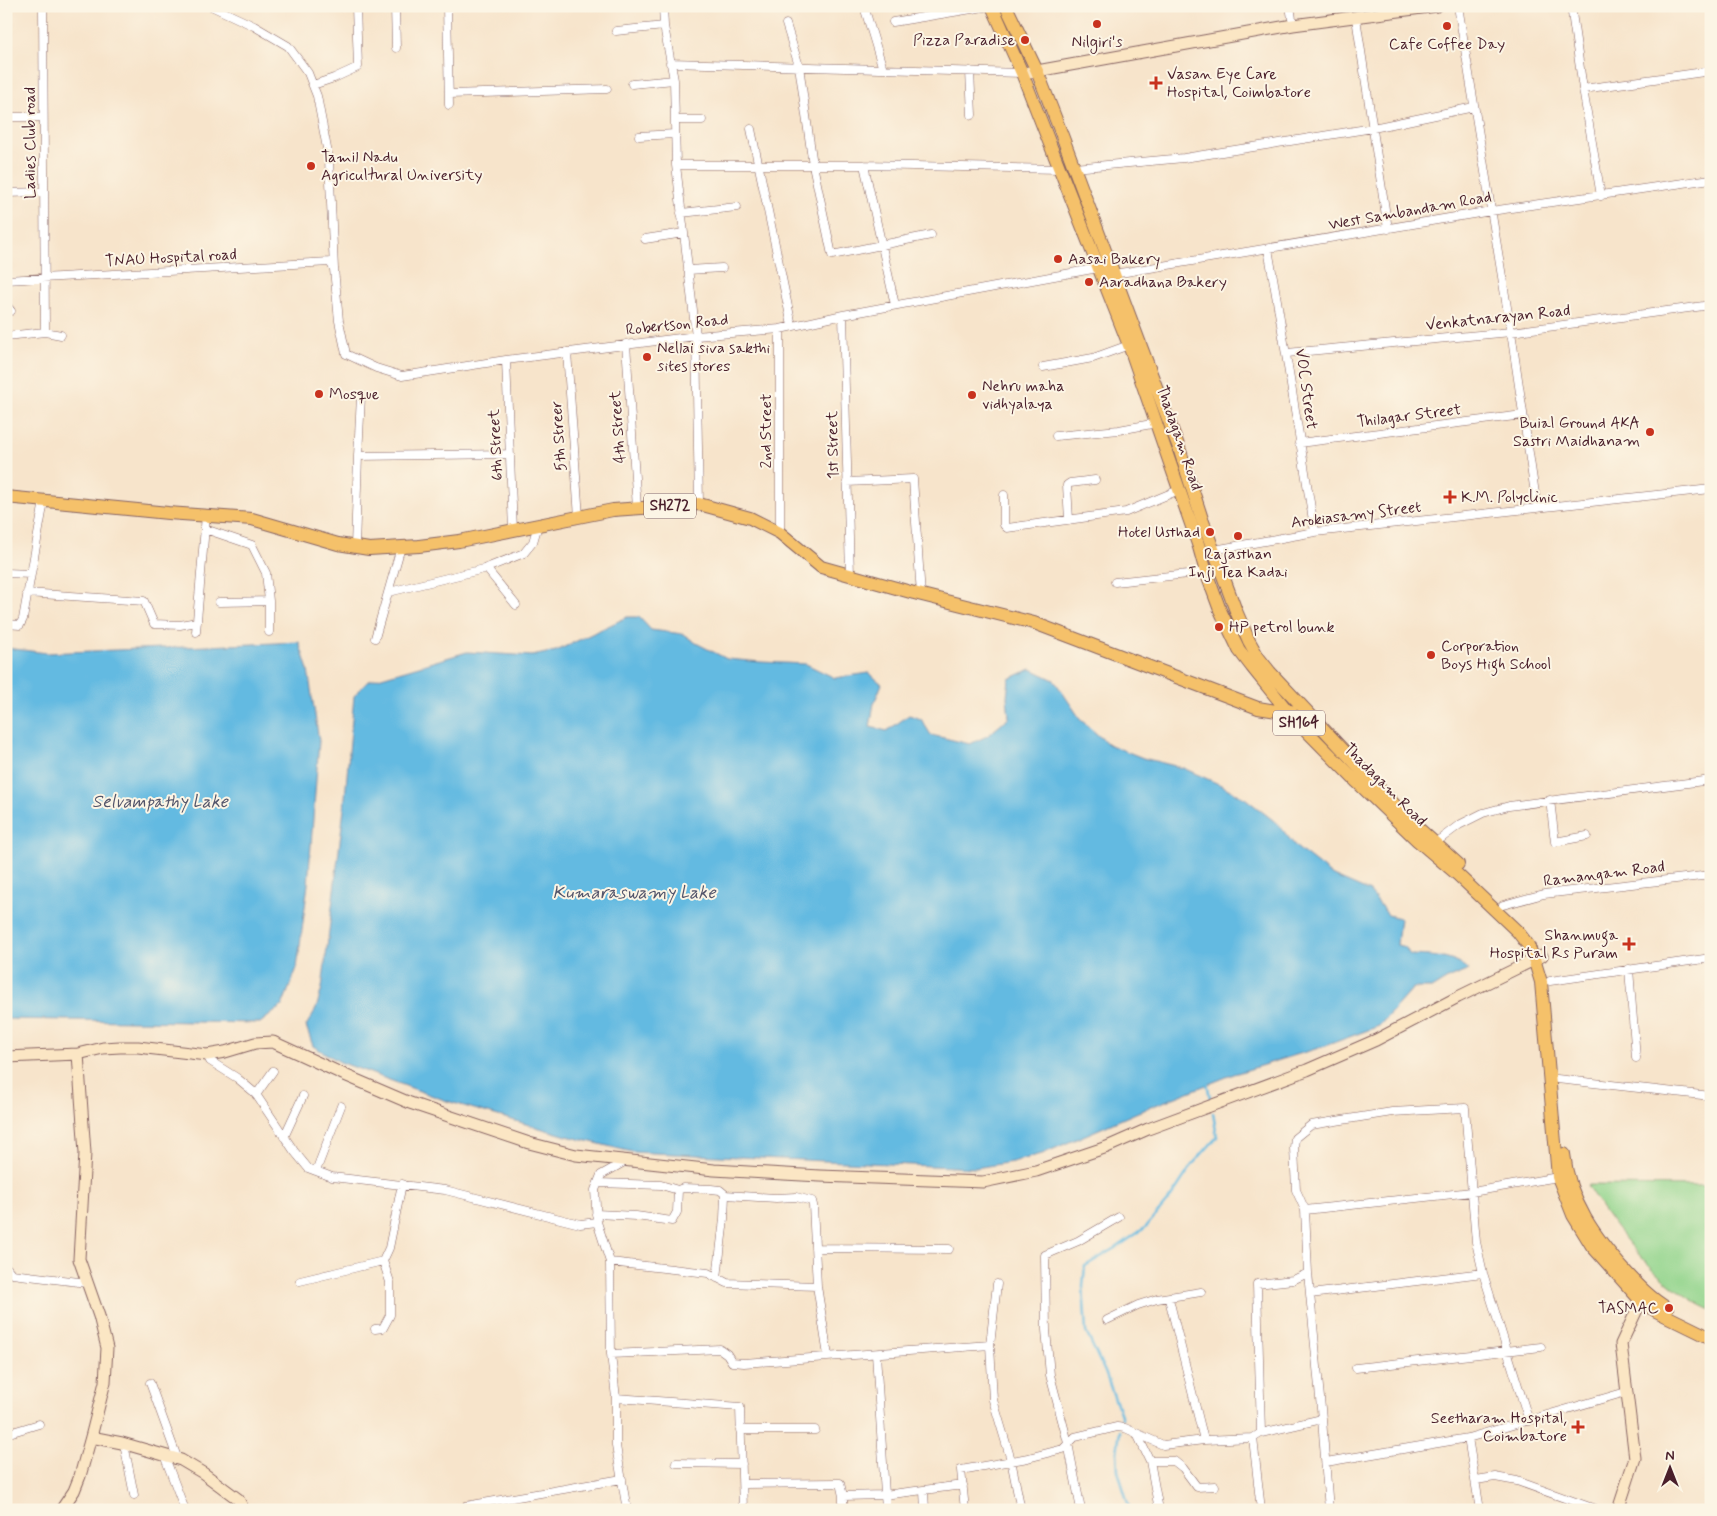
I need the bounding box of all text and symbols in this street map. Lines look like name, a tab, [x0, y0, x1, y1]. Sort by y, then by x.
marker: Nilgiri's	[1091, 18, 1103, 30]
marker: Cafe Coffee Day	[1441, 20, 1453, 32]
place label: Pizza Paradise	[913, 30, 1015, 51]
place label: Nilgiri's	[1072, 32, 1122, 54]
marker: Pizza Paradise	[1019, 34, 1031, 46]
place label: Cafe Coffee Day	[1389, 34, 1505, 55]
place label: Vasan Eye Care Hospital, Coimbatore	[1167, 64, 1311, 103]
marker: Vasan Eye Care Hospital, Coimbatore	[1149, 76, 1163, 90]
street label: Ladies Club road	[20, 87, 41, 199]
place label: Tamil Nadu Agricultural University	[321, 147, 483, 186]
marker: Tamil Nadu Agricultural University	[305, 160, 317, 172]
street label: West Sambandam Road	[1327, 186, 1493, 236]
street label: TNAU Hospital road	[105, 244, 237, 272]
place label: Aasai Bakery	[1068, 249, 1160, 270]
marker: Aasai Bakery	[1052, 253, 1064, 265]
place label: Aaradhana Bakery	[1099, 272, 1227, 293]
marker: Aaradhana Bakery	[1083, 276, 1095, 288]
street label: Venkatnarayan Road	[1425, 300, 1571, 336]
street label: Robertson Road	[625, 309, 729, 341]
place label: Nellai siva sakthi sites stores	[657, 338, 771, 377]
street label: VOC Street	[1290, 347, 1322, 431]
marker: Nellai siva sakthi sites stores	[641, 351, 653, 363]
place label: Nehru maha vidhyalaya	[982, 376, 1064, 415]
street label: Thadagam Road	[1151, 383, 1207, 493]
place label: Mosque	[329, 384, 380, 405]
marker: Mosque	[313, 388, 325, 400]
street label: 4th Street	[605, 389, 631, 464]
marker: Nehru maha vidhyalaya	[966, 389, 978, 401]
street label: 2nd Street	[756, 393, 777, 468]
street label: Thilagar Street	[1356, 399, 1463, 433]
street label: 5th Streer	[546, 400, 572, 472]
street label: 6th Street	[484, 408, 508, 481]
street label: 1st Street	[822, 410, 844, 479]
place label: Buial Ground AKA Sastri Maidhanam	[1513, 413, 1640, 452]
marker: Buial Ground AKA Sastri Maidhanam	[1644, 426, 1656, 438]
place label: K.M. Polyclinic	[1461, 487, 1558, 508]
marker: K.M. Polyclinic	[1443, 490, 1457, 504]
road number: SH272	[644, 494, 696, 518]
street label: Arokiasamy Street	[1290, 497, 1422, 533]
place label: Hotel Usthad	[1118, 522, 1200, 543]
marker: Hotel Usthad	[1204, 526, 1216, 538]
marker: Rajasthan Inji Tea Kadai	[1232, 530, 1244, 542]
place label: Rajasthan Inji Tea Kadai	[1188, 544, 1288, 583]
place label: HP petrol bunk	[1229, 617, 1335, 638]
marker: HP petrol bunk	[1213, 621, 1225, 633]
place label: Corporation Boys High School	[1441, 636, 1551, 676]
marker: Corporation Boys High School	[1425, 649, 1437, 661]
road number: SH164	[1273, 710, 1325, 736]
street label: Thadagam Road	[1339, 739, 1431, 831]
water label: Selvampathy Lake	[92, 790, 229, 814]
street label: Ramangam Road	[1542, 856, 1666, 892]
water label: Kumaraswamy Lake	[552, 881, 716, 905]
place label: Shanmuga Hospital Rs Puram	[1490, 925, 1618, 964]
marker: Shanmuga Hospital Rs Puram	[1622, 937, 1636, 951]
place label: TASMAC	[1598, 1298, 1659, 1319]
marker: TASMAC	[1663, 1302, 1675, 1314]
place label: Seetharam Hospital, Coimbatore	[1431, 1408, 1567, 1447]
marker: Seetharam Hospital, Coimbatore	[1571, 1420, 1585, 1434]
north arrow	[1644, 1444, 1694, 1494]
text: N	[1665, 1447, 1675, 1465]

